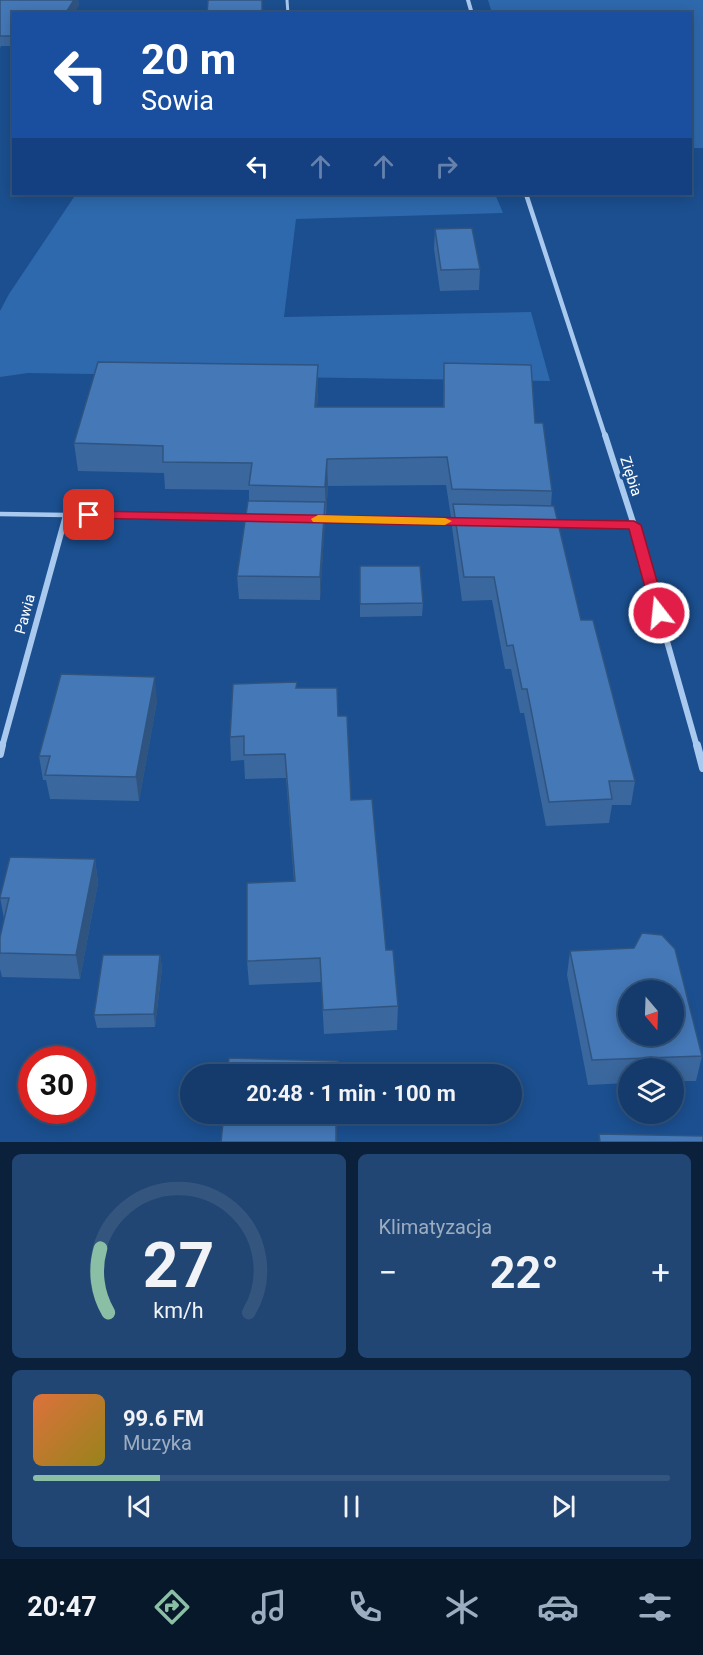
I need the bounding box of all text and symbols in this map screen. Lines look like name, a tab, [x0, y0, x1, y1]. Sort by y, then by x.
text: 20 m	[141, 35, 236, 84]
icon: left	[42, 36, 120, 114]
text: Sowia	[141, 85, 214, 117]
icon: left	[241, 150, 274, 183]
icon: ahead	[304, 150, 337, 183]
icon: ahead	[367, 150, 400, 183]
icon: right	[430, 150, 463, 183]
street label: Ziębia	[616, 454, 646, 498]
pin	[63, 489, 114, 540]
icon: arrive	[72, 498, 105, 531]
position arrow	[627, 581, 691, 645]
street label: Pawia	[11, 592, 39, 636]
north arrow	[618, 980, 684, 1046]
map controls	[618, 980, 684, 1124]
speed limit sign: 30	[18, 1046, 96, 1124]
button: layers	[618, 1058, 684, 1124]
text: 20:48 · 1 min · 100 m	[246, 1081, 456, 1106]
text: Klimatyzacja	[379, 1215, 492, 1239]
text: 27	[143, 1229, 215, 1302]
text: 22°	[490, 1246, 559, 1299]
text: −	[379, 1253, 397, 1292]
text: +	[651, 1253, 670, 1292]
text: km/h	[154, 1298, 204, 1323]
text: 99.6 FM	[123, 1406, 204, 1431]
text: Muzyka	[123, 1431, 192, 1455]
icon: previous	[123, 1490, 156, 1523]
icon: pause	[335, 1490, 368, 1523]
icon: next	[547, 1490, 580, 1523]
icon: directions	[151, 1586, 193, 1628]
icon: music	[248, 1586, 290, 1628]
icon: phone	[344, 1586, 386, 1628]
icon: climate	[441, 1586, 483, 1628]
icon: car	[537, 1586, 579, 1628]
icon: filters	[634, 1586, 676, 1628]
text: 20:47	[27, 1591, 97, 1623]

